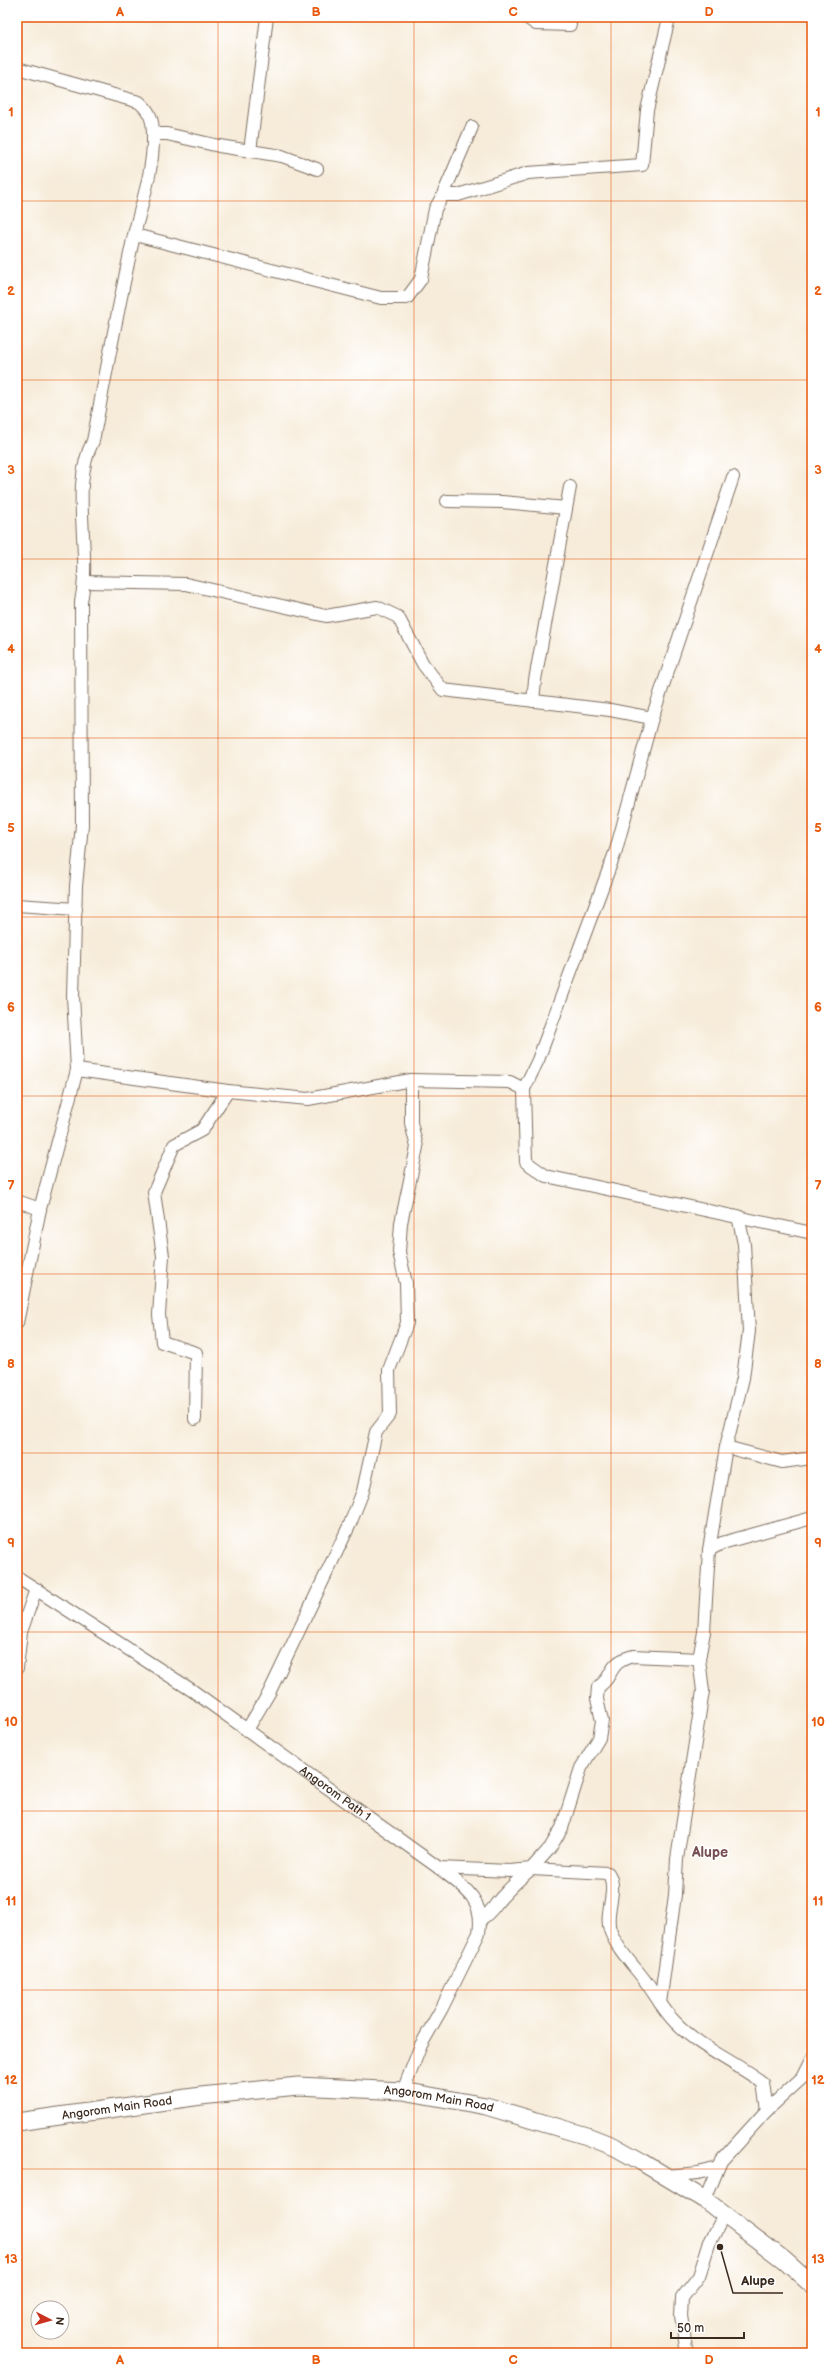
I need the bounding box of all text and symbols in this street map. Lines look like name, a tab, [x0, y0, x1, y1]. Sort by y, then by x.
text: A	[115, 4, 124, 20]
text: B	[311, 4, 321, 20]
text: C	[508, 4, 518, 20]
text: D	[704, 4, 714, 20]
text: 1	[8, 104, 14, 120]
text: 1	[815, 104, 821, 120]
text: 2	[7, 283, 15, 299]
text: 2	[814, 283, 822, 299]
text: 3	[7, 462, 15, 478]
text: 3	[814, 462, 822, 478]
text: 4	[7, 641, 15, 657]
text: 4	[814, 641, 822, 657]
text: 5	[7, 820, 15, 836]
text: 5	[814, 820, 822, 836]
text: 6	[7, 999, 15, 1015]
text: 6	[814, 999, 822, 1015]
text: 7	[7, 1178, 15, 1194]
text: 7	[814, 1178, 822, 1194]
text: 8	[7, 1356, 15, 1372]
text: 8	[814, 1356, 822, 1372]
text: 9	[7, 1535, 15, 1551]
text: 9	[814, 1535, 822, 1551]
text: 10	[4, 1714, 18, 1730]
text: 10	[811, 1714, 825, 1730]
street label: Angorom Path 1	[297, 1763, 374, 1824]
district label: Alupe	[691, 1844, 728, 1861]
text: 11	[6, 1893, 16, 1909]
text: 11	[813, 1893, 823, 1909]
text: 12	[4, 2072, 18, 2088]
text: 12	[811, 2072, 825, 2088]
street label: Angorom Main Road	[384, 2083, 496, 2115]
street label: Angorom Main Road	[61, 2093, 173, 2123]
text: 13	[4, 2251, 18, 2267]
text: 13	[811, 2251, 825, 2267]
callout: Alupe	[733, 2268, 783, 2293]
text: Alupe	[740, 2273, 775, 2289]
north arrow	[30, 2300, 70, 2340]
scale bar	[671, 2314, 744, 2340]
text: N	[53, 2316, 66, 2326]
text: 50 m	[677, 2321, 704, 2336]
text: A	[115, 2352, 124, 2368]
text: B	[311, 2352, 321, 2368]
text: C	[508, 2352, 518, 2368]
text: D	[704, 2352, 714, 2368]

